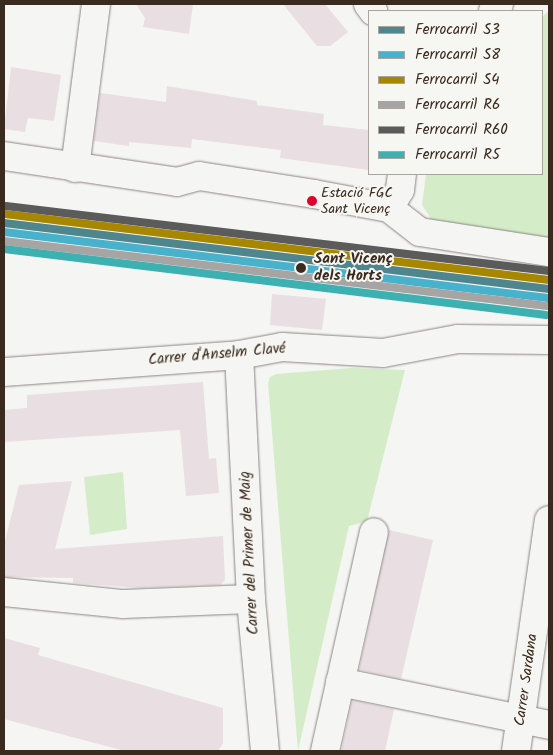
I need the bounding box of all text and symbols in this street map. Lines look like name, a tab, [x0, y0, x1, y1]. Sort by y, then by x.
legend	[368, 10, 543, 175]
text: Ferrocarril S3	[415, 18, 500, 42]
text: Ferrocarril S8	[415, 43, 500, 67]
text: Ferrocarril S4	[415, 68, 499, 92]
text: Ferrocarril R6	[415, 93, 500, 117]
text: Ferrocarril R60	[415, 118, 508, 142]
text: Ferrocarril R5	[415, 143, 500, 167]
place label: Estació FGC Sant Vicenç	[321, 185, 393, 218]
marker: Estació FGC Sant Vicenç	[307, 196, 317, 206]
place label: Sant Vicenç dels Horts	[314, 250, 393, 285]
marker: Sant Vicenç dels Horts	[292, 259, 310, 277]
street label: Carrer d'Anselm Clavé	[148, 340, 286, 370]
street label: Carrer del Primer de Maig	[237, 471, 263, 635]
street label: Carrer Sardana	[512, 633, 542, 727]

